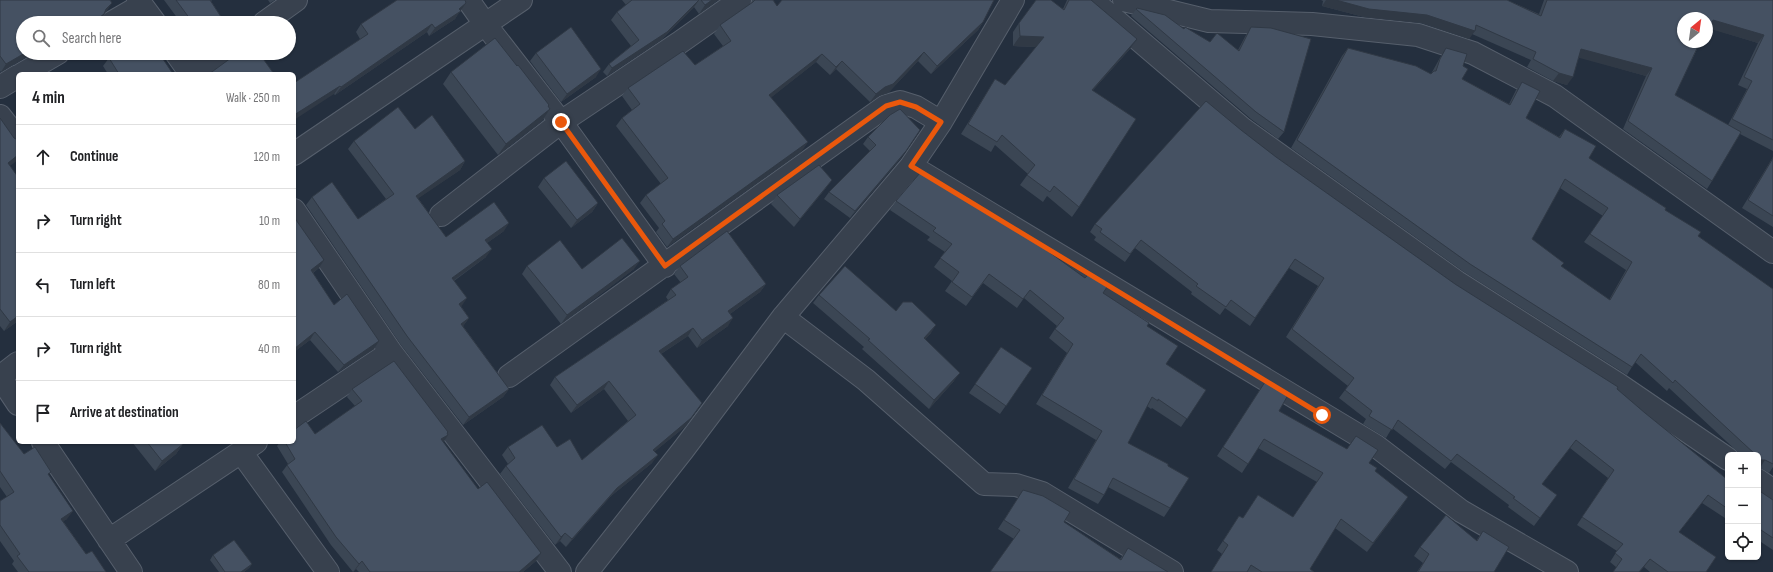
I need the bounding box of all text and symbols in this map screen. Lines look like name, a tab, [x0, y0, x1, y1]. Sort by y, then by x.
north arrow	[1677, 12, 1713, 48]
search box	[16, 16, 296, 60]
icon: search	[30, 27, 52, 49]
text: Search here	[62, 29, 122, 48]
text: 4 min	[32, 88, 65, 108]
text: Walk · 250 m	[226, 90, 280, 106]
route end	[552, 113, 570, 131]
icon: ahead	[32, 146, 54, 168]
text: Continue	[70, 147, 119, 166]
text: 120 m	[254, 149, 280, 165]
icon: right	[32, 210, 54, 232]
text: Turn right	[70, 211, 122, 230]
text: 10 m	[259, 213, 280, 229]
icon: left	[32, 274, 54, 296]
text: Turn left	[70, 275, 115, 294]
text: 80 m	[258, 277, 280, 293]
icon: right	[32, 338, 54, 360]
text: Turn right	[70, 339, 122, 358]
text: 40 m	[258, 341, 280, 357]
icon: arrive	[32, 402, 54, 424]
text: Arrive at destination	[70, 403, 179, 422]
route start	[1313, 406, 1331, 424]
map controls	[1725, 452, 1761, 560]
button: +	[1725, 452, 1761, 488]
button: −	[1725, 488, 1761, 524]
button: locate	[1725, 524, 1761, 560]

